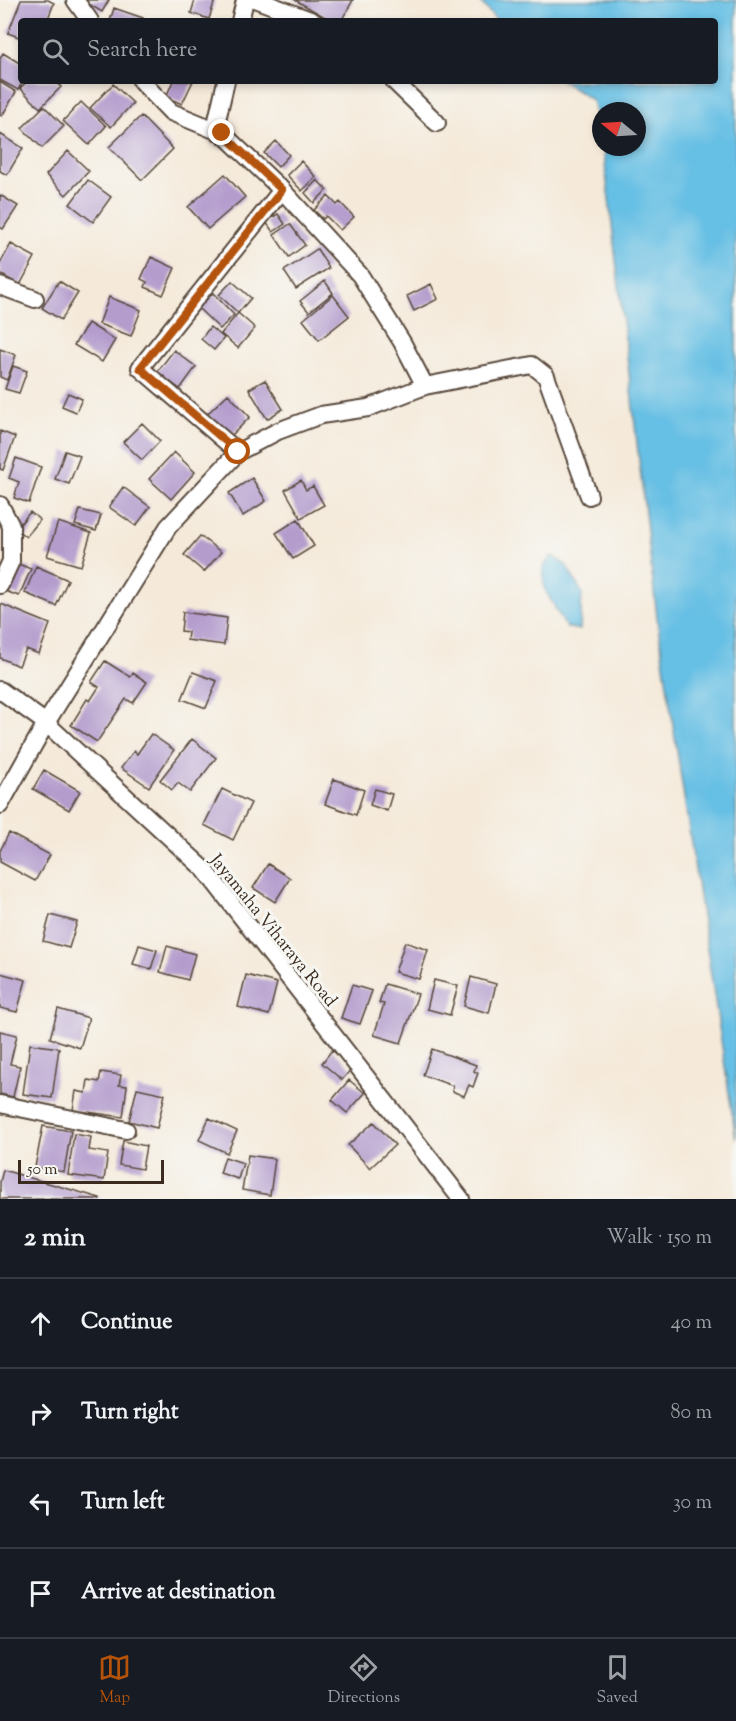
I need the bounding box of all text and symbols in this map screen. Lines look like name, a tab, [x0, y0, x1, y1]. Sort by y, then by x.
search box	[18, 18, 718, 84]
icon: search	[39, 35, 72, 68]
text: Search here	[87, 35, 197, 67]
north arrow	[592, 102, 646, 156]
route end	[208, 119, 234, 145]
route start	[224, 438, 250, 464]
street label: Jayamaha Viharaya Road	[202, 848, 342, 1013]
scale bar	[18, 1157, 164, 1184]
text: 50 m	[27, 1159, 58, 1182]
text: 2 min	[24, 1220, 86, 1257]
text: Walk · 150 m	[606, 1224, 712, 1253]
icon: ahead	[24, 1307, 57, 1340]
text: Continue	[81, 1307, 172, 1339]
text: 40 m	[671, 1309, 712, 1338]
icon: right	[24, 1397, 57, 1430]
text: Turn right	[81, 1397, 178, 1429]
text: 80 m	[671, 1399, 712, 1428]
icon: left	[24, 1487, 57, 1520]
text: Turn left	[81, 1487, 164, 1519]
text: 30 m	[673, 1489, 712, 1518]
icon: arrive	[24, 1577, 57, 1610]
text: Arrive at destination	[81, 1577, 276, 1609]
tab: Map	[98, 1651, 131, 1710]
tab: Directions	[328, 1651, 400, 1710]
tab: Saved	[597, 1651, 638, 1710]

